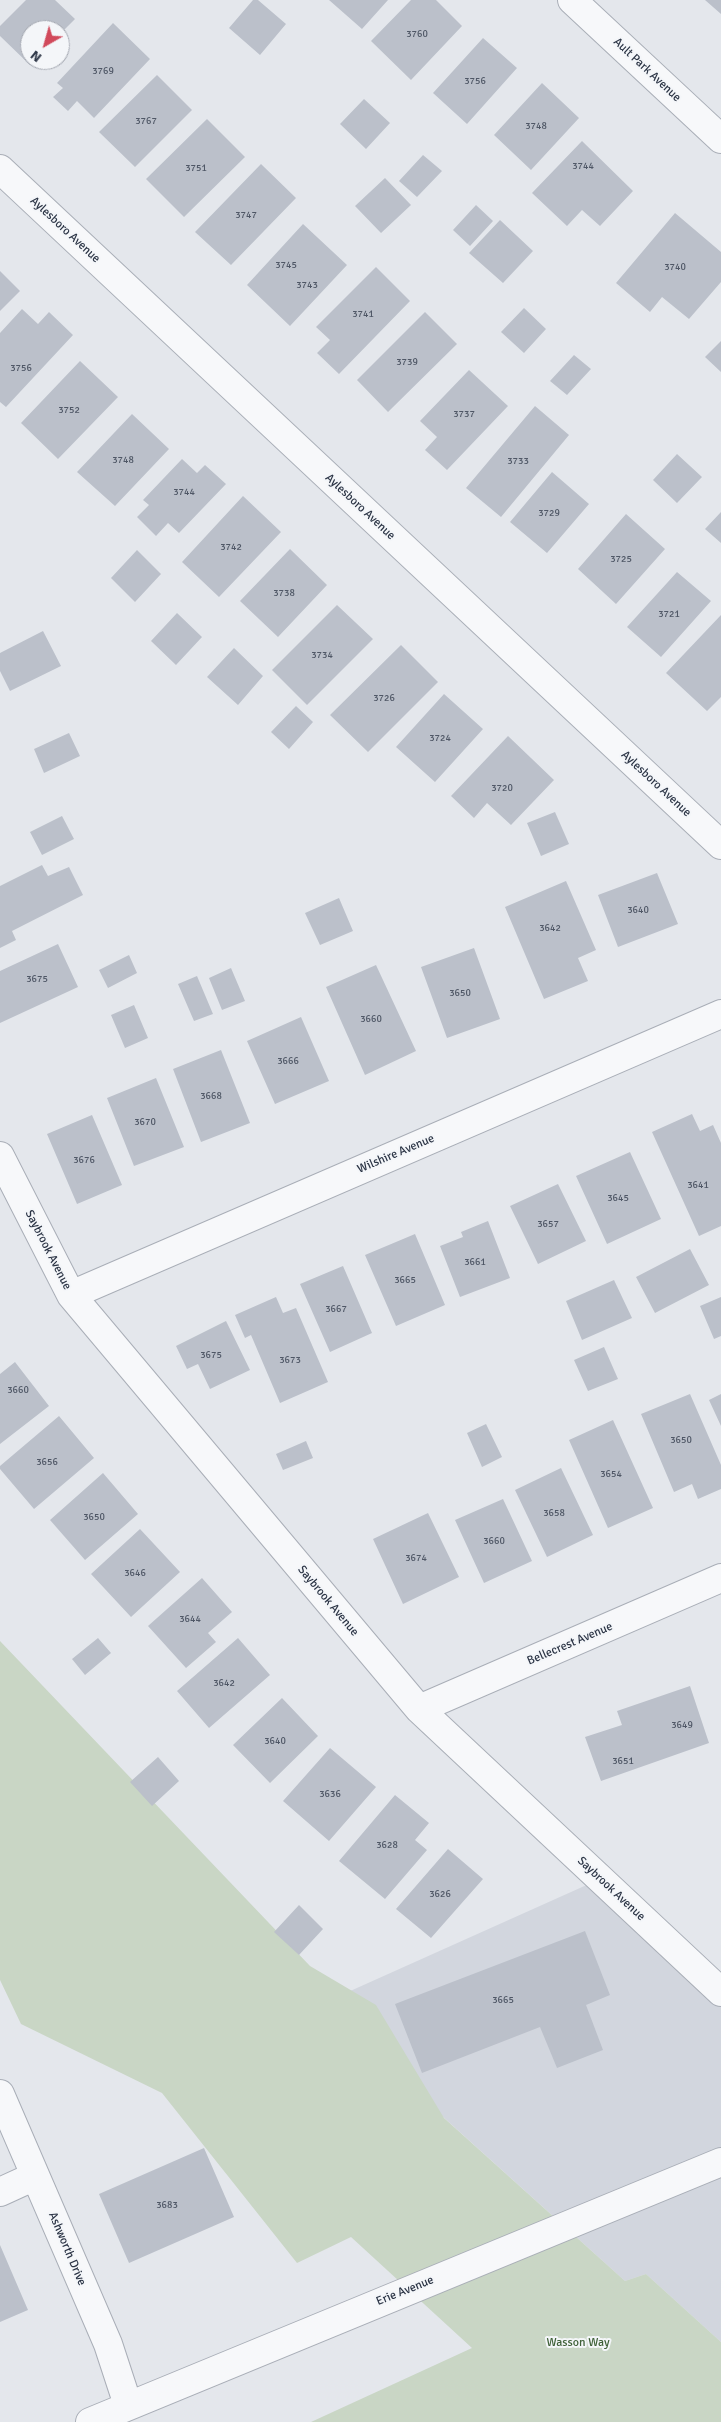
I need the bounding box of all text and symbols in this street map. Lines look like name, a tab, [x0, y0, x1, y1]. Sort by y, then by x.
north arrow	[20, 20, 70, 70]
house number: 3760	[406, 28, 428, 40]
street label: Ault Park Avenue	[610, 35, 684, 105]
text: N	[27, 47, 45, 66]
house number: 3769	[92, 65, 114, 77]
house number: 3756	[464, 75, 486, 87]
house number: 3767	[135, 115, 157, 127]
house number: 3748	[525, 120, 547, 132]
house number: 3744	[572, 160, 594, 172]
house number: 3751	[185, 162, 207, 174]
street label: Aylesboro Avenue	[27, 194, 103, 266]
house number: 3747	[235, 209, 257, 221]
house number: 3745	[275, 259, 297, 271]
house number: 3740	[664, 261, 686, 273]
house number: 3743	[296, 279, 318, 291]
house number: 3741	[352, 308, 374, 320]
house number: 3739	[396, 356, 418, 368]
house number: 3756	[10, 362, 32, 374]
house number: 3752	[58, 404, 80, 416]
house number: 3737	[453, 408, 475, 420]
house number: 3748	[112, 454, 134, 466]
house number: 3733	[507, 455, 529, 467]
street label: Aylesboro Avenue	[322, 471, 398, 543]
house number: 3744	[173, 486, 195, 498]
house number: 3729	[538, 507, 560, 519]
house number: 3742	[220, 541, 242, 553]
house number: 3725	[610, 553, 632, 565]
house number: 3738	[273, 587, 295, 599]
house number: 3721	[658, 608, 680, 620]
house number: 3734	[311, 649, 333, 661]
house number: 3726	[373, 692, 395, 704]
house number: 3724	[429, 732, 451, 744]
street label: Aylesboro Avenue	[618, 748, 694, 820]
house number: 3720	[491, 782, 513, 794]
house number: 3640	[627, 904, 649, 916]
house number: 3642	[539, 922, 561, 934]
house number: 3675	[26, 973, 48, 985]
house number: 3650	[449, 987, 471, 999]
house number: 3660	[360, 1013, 382, 1025]
house number: 3666	[277, 1055, 299, 1067]
house number: 3668	[200, 1090, 222, 1102]
house number: 3670	[134, 1116, 156, 1128]
street label: Wilshire Avenue	[355, 1131, 437, 1177]
house number: 3676	[73, 1154, 95, 1166]
house number: 3641	[687, 1179, 709, 1191]
house number: 3645	[607, 1192, 629, 1204]
street label: Saybrook Avenue	[22, 1208, 74, 1292]
house number: 3657	[537, 1218, 559, 1230]
house number: 3661	[464, 1256, 486, 1268]
house number: 3665	[394, 1274, 416, 1286]
house number: 3667	[325, 1303, 347, 1315]
house number: 3675	[200, 1349, 222, 1361]
house number: 3673	[279, 1354, 301, 1366]
house number: 3660	[7, 1384, 29, 1396]
house number: 3650	[670, 1434, 692, 1446]
house number: 3656	[36, 1456, 58, 1468]
house number: 3654	[600, 1468, 622, 1480]
house number: 3658	[543, 1507, 565, 1519]
house number: 3650	[83, 1511, 105, 1523]
house number: 3660	[483, 1535, 505, 1547]
house number: 3674	[405, 1552, 427, 1564]
street label: Saybrook Avenue	[294, 1563, 362, 1639]
house number: 3646	[124, 1567, 146, 1579]
house number: 3644	[179, 1613, 201, 1625]
street label: Bellecrest Avenue	[525, 1619, 615, 1669]
house number: 3642	[213, 1677, 235, 1689]
house number: 3649	[671, 1719, 693, 1731]
house number: 3640	[264, 1735, 286, 1747]
house number: 3651	[612, 1755, 634, 1767]
house number: 3636	[319, 1788, 341, 1800]
house number: 3628	[376, 1839, 398, 1851]
street label: Saybrook Avenue	[574, 1854, 648, 1924]
house number: 3626	[429, 1888, 451, 1900]
house number: 3665	[492, 1994, 514, 2006]
house number: 3683	[156, 2199, 178, 2211]
street label: Ashworth Drive	[45, 2210, 89, 2288]
street label: Erie Avenue	[374, 2273, 436, 2309]
park label: Wasson Way	[546, 2336, 610, 2350]

